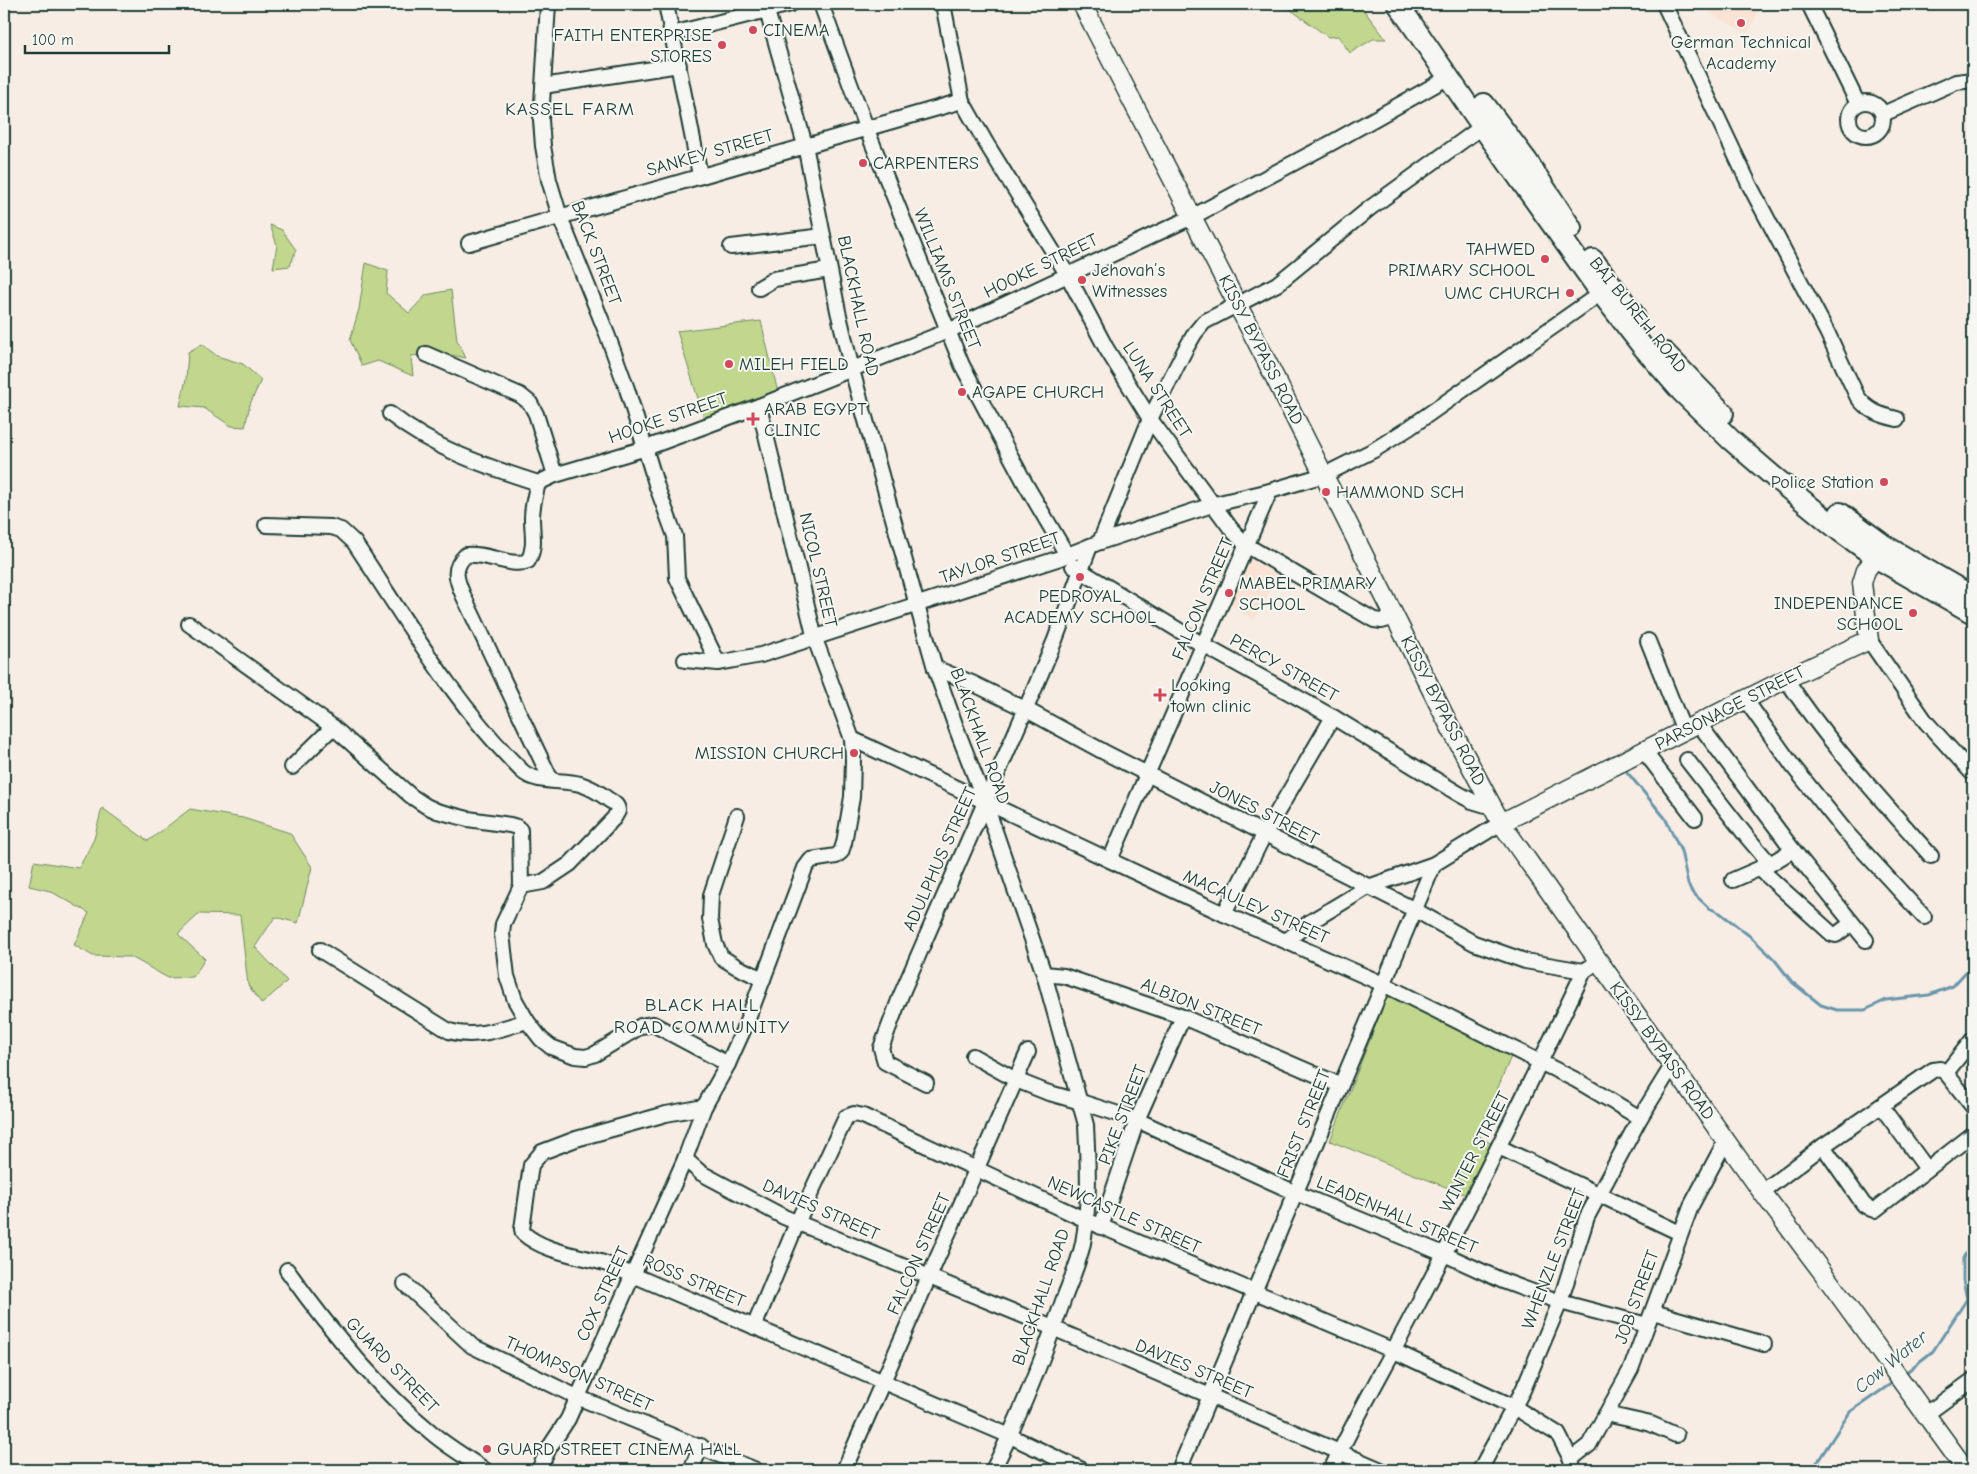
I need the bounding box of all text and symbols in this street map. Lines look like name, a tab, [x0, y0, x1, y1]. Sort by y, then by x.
marker: German Technical Academy	[1735, 17, 1747, 29]
place label: CINEMA	[763, 20, 829, 41]
scale bar	[25, 22, 169, 54]
marker: CINEMA	[747, 24, 759, 36]
place label: FAITH ENTERPRISE STORES	[554, 25, 712, 67]
text: 100 m	[32, 31, 74, 49]
place label: German Technical Academy	[1671, 32, 1811, 74]
marker: FAITH ENTERPRISE STORES	[716, 39, 728, 51]
district label: KASSEL FARM	[505, 98, 635, 120]
street label: SANKEY STREET	[644, 125, 776, 181]
place label: CARPENTERS	[873, 153, 979, 174]
marker: CARPENTERS	[857, 157, 869, 169]
street label: BACK STREET	[567, 198, 626, 309]
street label: WILLIAMS STREET	[909, 205, 985, 353]
street label: HOOKE STREET	[981, 229, 1102, 303]
street label: BLACKHALL ROAD	[833, 234, 883, 378]
place label: TAHWED PRIMARY SCHOOL	[1388, 239, 1535, 281]
marker: TAHWED PRIMARY SCHOOL	[1539, 253, 1551, 265]
street label: BAI BUREH ROAD	[1585, 253, 1691, 377]
place label: Jehovah’s Witnesses	[1092, 260, 1167, 302]
street label: KISSY BYPASS ROAD	[1214, 272, 1308, 428]
marker: Jehovah’s Witnesses	[1076, 274, 1088, 286]
place label: UMC CHURCH	[1444, 283, 1560, 304]
marker: UMC CHURCH	[1564, 287, 1576, 299]
street label: LUNA STREET	[1118, 338, 1196, 443]
place label: MILEH FIELD	[739, 354, 849, 375]
marker: MILEH FIELD	[723, 358, 735, 370]
place label: AGAPE CHURCH	[972, 382, 1104, 403]
marker: AGAPE CHURCH	[956, 386, 968, 398]
street label: HOOKE STREET	[606, 388, 731, 448]
place label: ARAB EGYPT CLINIC	[764, 399, 867, 441]
marker: ARAB EGYPT CLINIC	[746, 412, 760, 426]
place label: Police Station	[1771, 472, 1874, 493]
marker: Police Station	[1878, 476, 1890, 488]
place label: HAMMOND SCH	[1336, 482, 1464, 503]
marker: HAMMOND SCH	[1320, 486, 1332, 498]
street label: NICOL STREET	[795, 511, 842, 630]
street label: TAYLOR STREET	[937, 527, 1063, 588]
street label: FALCON STREET	[1168, 534, 1238, 663]
marker: PEDROYAL ACADEMY SCHOOL	[1074, 571, 1086, 583]
place label: MABEL PRIMARY SCHOOL	[1239, 573, 1377, 615]
place label: PEDROYAL ACADEMY SCHOOL	[1004, 586, 1156, 628]
marker: MABEL PRIMARY SCHOOL	[1223, 587, 1235, 599]
place label: INDEPENDANCE SCHOOL	[1774, 593, 1903, 635]
marker: INDEPENDANCE SCHOOL	[1907, 607, 1919, 619]
street label: PERCY STREET	[1226, 630, 1342, 707]
street label: KISSY BYPASS ROAD	[1396, 633, 1490, 789]
street label: PARSONAGE STREET	[1652, 661, 1809, 755]
street label: BLACKHALL ROAD	[946, 665, 1014, 807]
place label: Looking town clinic	[1170, 675, 1251, 717]
marker: Looking town clinic	[1153, 688, 1167, 702]
place label: MISSION CHURCH	[695, 743, 844, 764]
marker: MISSION CHURCH	[848, 747, 860, 759]
street label: JONES STREET	[1206, 776, 1323, 850]
street label: ADULPHUS STREET	[899, 783, 982, 934]
street label: MACAULEY STREET	[1180, 865, 1333, 949]
street label: ALBION STREET	[1138, 973, 1265, 1041]
street label: KISSY BYPASS ROAD	[1605, 978, 1719, 1124]
district label: BLACK HALL ROAD COMMUNITY	[614, 994, 790, 1038]
street label: PIKE STREET	[1094, 1062, 1152, 1168]
street label: FRIST STREET	[1273, 1066, 1335, 1181]
street label: WINTER STREET	[1436, 1088, 1515, 1216]
street label: NEWCASTLE STREET	[1044, 1172, 1204, 1258]
street label: LEADENHALL STREET	[1313, 1172, 1481, 1259]
street label: DAVIES STREET	[759, 1175, 883, 1245]
street label: WHENZLE STREET	[1518, 1185, 1591, 1332]
street label: FALCON STREET	[883, 1189, 955, 1318]
street label: BLACKHALL ROAD	[1008, 1226, 1074, 1368]
street label: COX STREET	[572, 1243, 634, 1345]
street label: JOB STREET	[1610, 1247, 1664, 1347]
street label: ROSS STREET	[640, 1250, 749, 1312]
street label: GUARD STREET	[341, 1313, 443, 1418]
water label: Cow Water	[1850, 1325, 1933, 1398]
street label: THOMPSON STREET	[502, 1332, 657, 1416]
street label: DAVIES STREET	[1132, 1335, 1256, 1403]
place label: GUARD STREET CINEMA HALL	[497, 1439, 742, 1460]
marker: GUARD STREET CINEMA HALL	[481, 1443, 493, 1455]

